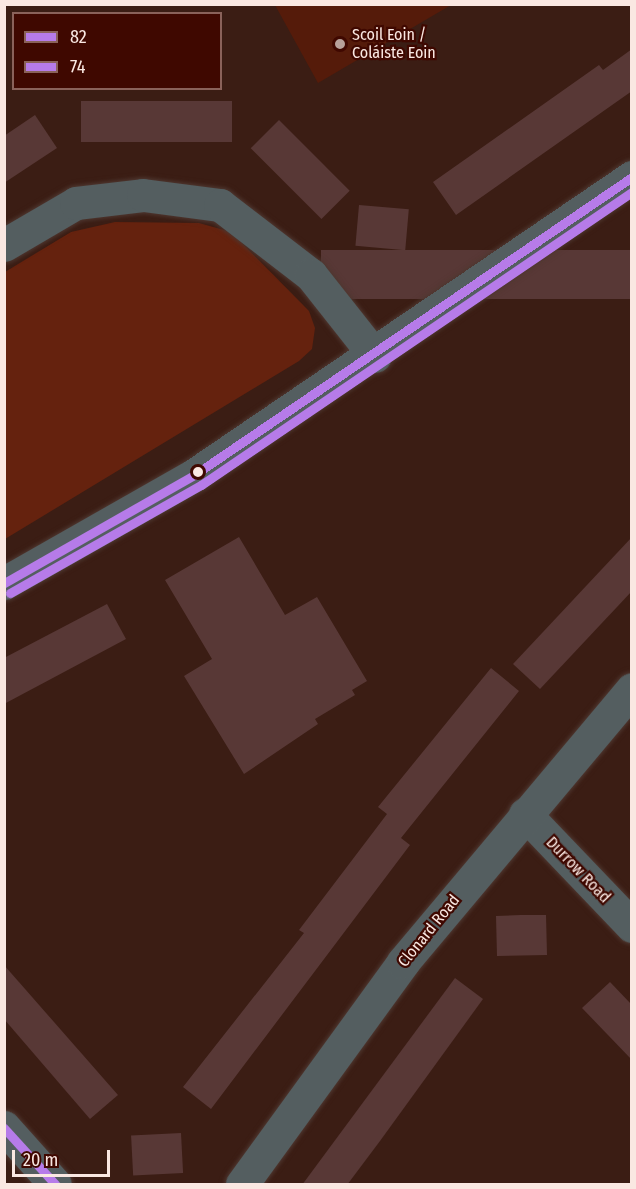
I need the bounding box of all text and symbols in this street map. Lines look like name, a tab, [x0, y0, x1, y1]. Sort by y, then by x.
legend	[12, 12, 222, 90]
place label: Scoil Eoin / Coláiste Eoin	[352, 25, 436, 63]
text: 82	[70, 26, 87, 48]
marker: Scoil Eoin / Coláiste Eoin	[333, 37, 347, 51]
text: 74	[70, 56, 85, 78]
unlabelled marker	[192, 466, 204, 478]
street label: Durrow Road	[542, 833, 614, 907]
street label: Clonard Road	[394, 891, 464, 971]
scale bar	[15, 1138, 112, 1176]
text: 20 m	[23, 1149, 58, 1171]

